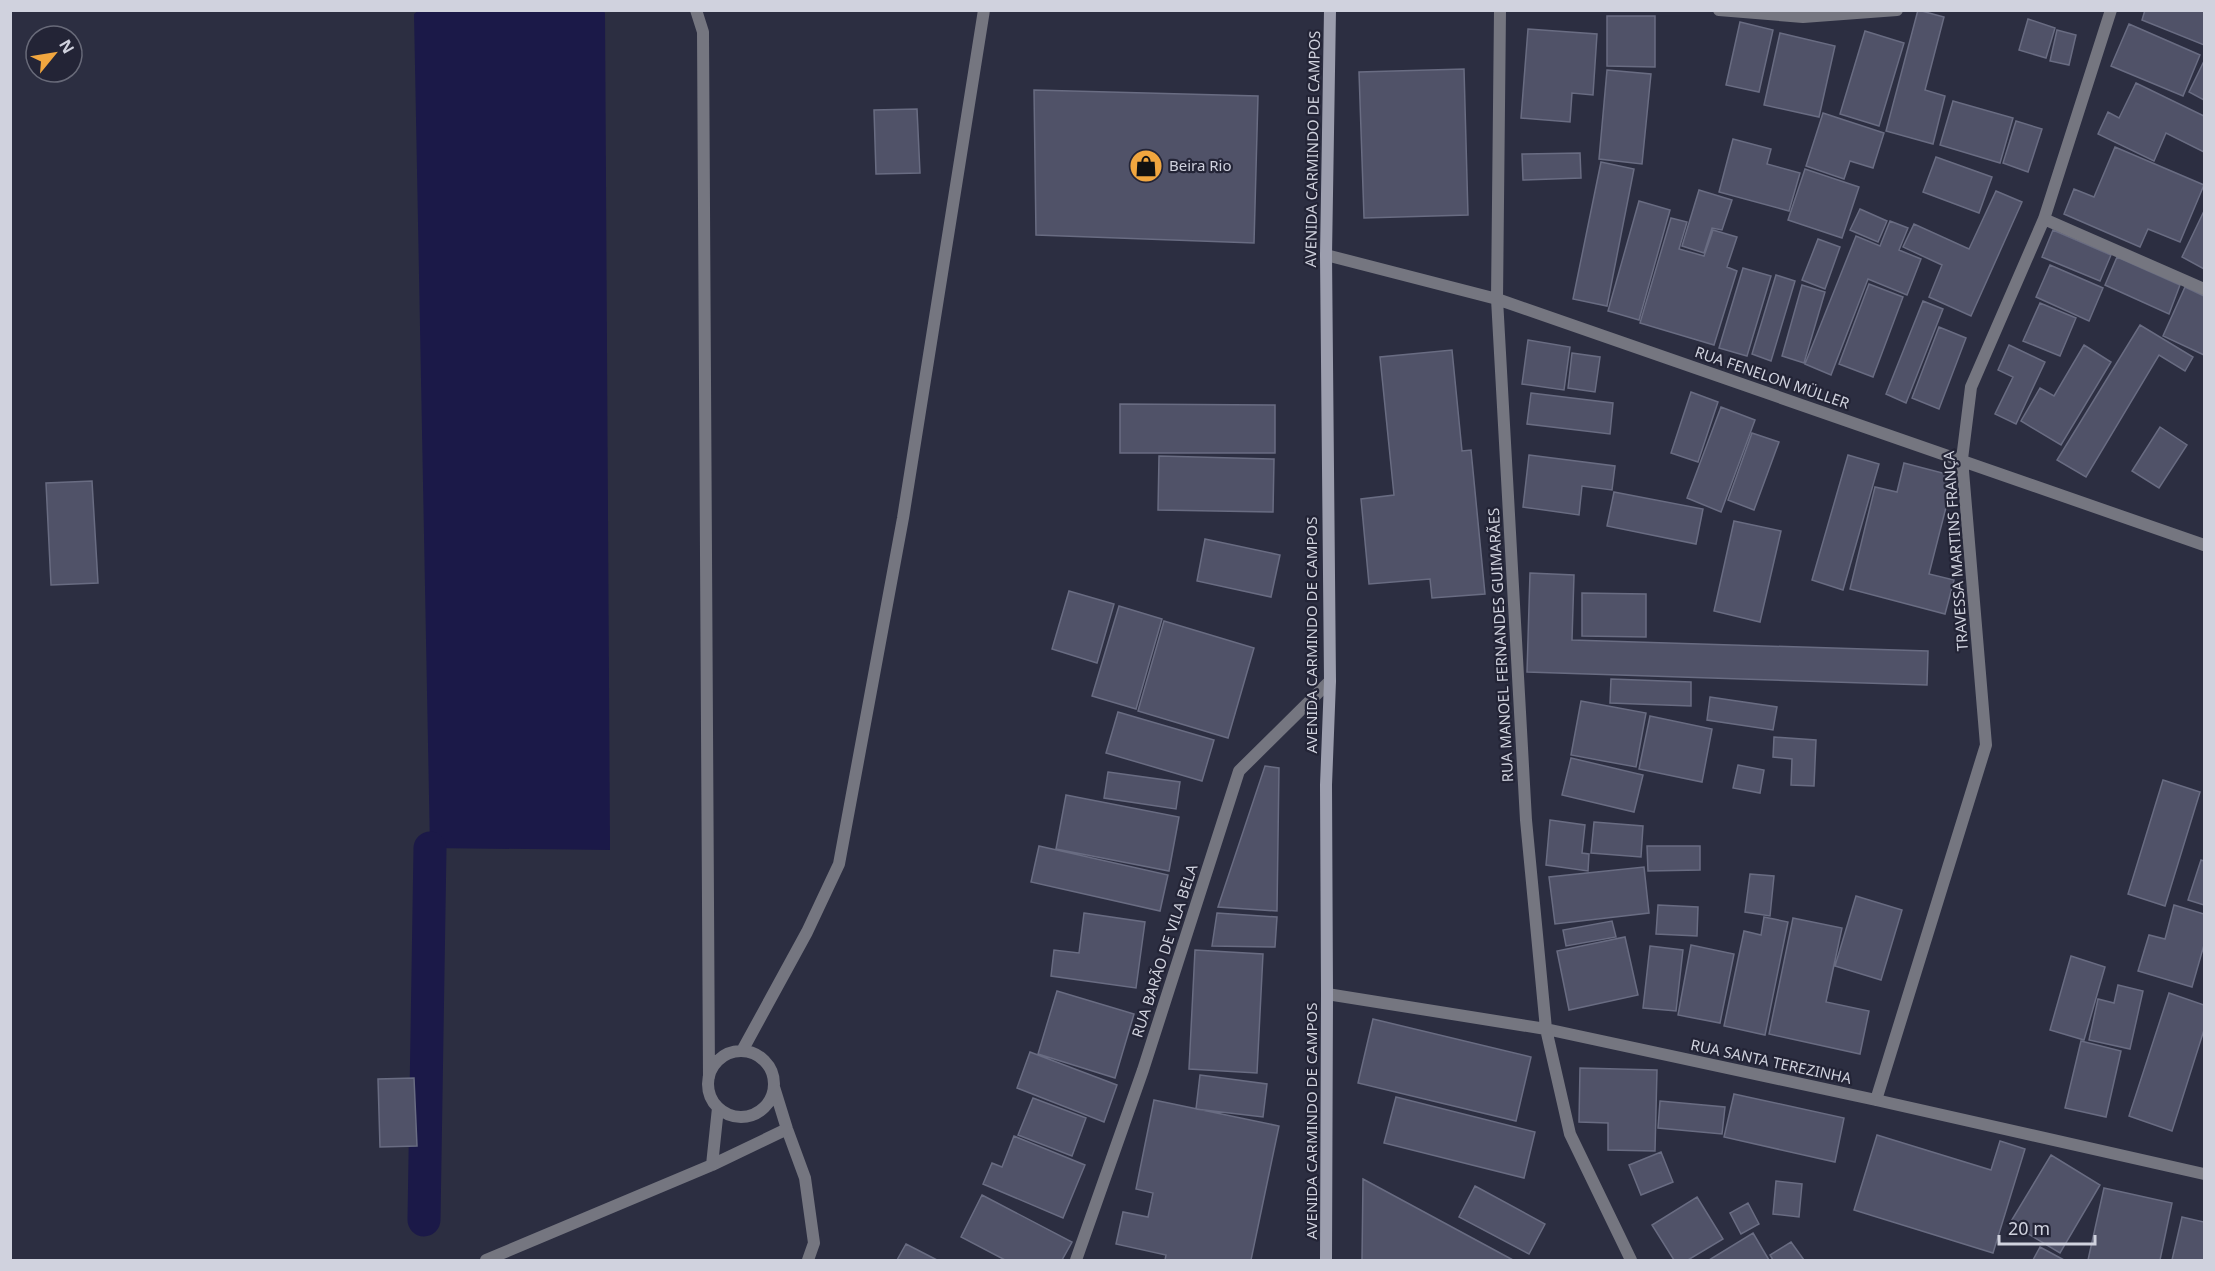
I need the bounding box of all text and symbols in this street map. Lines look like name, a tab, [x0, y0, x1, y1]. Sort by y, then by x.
north arrow	[24, 24, 84, 84]
street label: AVENIDA CARMINDO DE CAMPOS	[1300, 30, 1324, 268]
text: N	[54, 35, 80, 58]
shop icon: Beira Rio	[1128, 148, 1164, 184]
place label: Beira Rio	[1169, 155, 1232, 175]
street label: RUA FENELON MÜLLER	[1692, 341, 1853, 413]
street label: TRAVESSA MARTINS FRANÇA	[1938, 450, 1972, 652]
street label: RUA MANOEL FERNANDES GUIMARÃES	[1483, 507, 1517, 783]
street label: AVENIDA CARMINDO DE CAMPOS	[1301, 517, 1321, 753]
street label: RUA BARÃO DE VILA BELA	[1127, 861, 1202, 1040]
street label: AVENIDA CARMINDO DE CAMPOS	[1301, 1003, 1321, 1239]
street label: RUA SANTA TEREZINHA	[1689, 1034, 1854, 1088]
scale bar	[1999, 1208, 2095, 1246]
text: 20 m	[2008, 1216, 2050, 1240]

